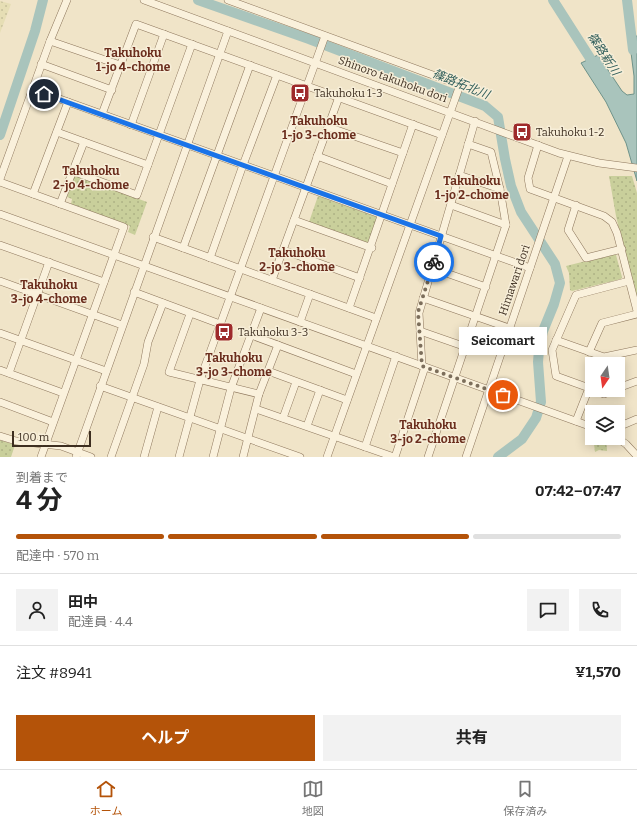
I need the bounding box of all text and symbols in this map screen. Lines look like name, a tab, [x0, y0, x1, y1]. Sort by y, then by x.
water label: 篠路新川	[585, 30, 624, 80]
district label: Takuhoku 1-jo 4-chome	[96, 46, 171, 75]
street label: Shinoro takuhoku dori	[337, 54, 450, 105]
water label: 篠路拓北川	[431, 66, 493, 102]
pin	[27, 77, 61, 111]
bus stop icon: Takuhoku 1-3	[289, 82, 311, 104]
icon: home	[33, 83, 55, 105]
place label: Takuhoku 1-3	[314, 87, 383, 100]
district label: Takuhoku 1-jo 3-chome	[282, 114, 356, 143]
bus stop icon: Takuhoku 1-2	[511, 121, 533, 143]
place label: Takuhoku 1-2	[536, 126, 604, 139]
district label: Takuhoku 2-jo 4-chome	[53, 164, 129, 193]
district label: Takuhoku 1-jo 2-chome	[435, 174, 509, 203]
courier	[414, 242, 454, 282]
street label: Himawari dori	[496, 242, 533, 317]
district label: Takuhoku 2-jo 3-chome	[259, 246, 335, 275]
icon: bike	[423, 251, 445, 273]
district label: Takuhoku 3-jo 4-chome	[11, 278, 88, 307]
bus stop icon: Takuhoku 3-3	[213, 321, 235, 343]
place label: Takuhoku 3-3	[238, 326, 308, 339]
callout: Seicomart	[459, 327, 547, 355]
text: Seicomart	[471, 333, 535, 348]
district label: Takuhoku 3-jo 3-chome	[196, 351, 272, 380]
north arrow	[585, 357, 625, 397]
map controls	[585, 357, 625, 445]
pin	[486, 378, 520, 412]
icon: bag	[492, 384, 514, 406]
button: layers	[585, 405, 625, 445]
district label: Takuhoku 3-jo 2-chome	[390, 418, 466, 447]
scale bar	[12, 429, 91, 448]
text: 100 m	[18, 431, 49, 444]
text: 到着まで	[16, 470, 68, 485]
text: 07:42–07:47	[535, 482, 621, 500]
text: 4 分	[16, 485, 63, 516]
text: 配達中 · 570 m	[16, 548, 99, 563]
button: person	[16, 589, 58, 631]
button: chat	[527, 589, 569, 631]
button: phone	[579, 589, 621, 631]
text: 田中	[68, 593, 98, 611]
text: 配達員 · 4.4	[68, 614, 132, 629]
text: ¥1,570	[575, 663, 621, 681]
text: 注文 #8941	[16, 664, 92, 682]
button: ヘルプ	[16, 715, 315, 761]
button: 共有	[323, 715, 621, 761]
tab: ホーム	[90, 778, 122, 818]
tab: 地図	[302, 778, 324, 818]
tab: 保存済み	[503, 778, 547, 818]

